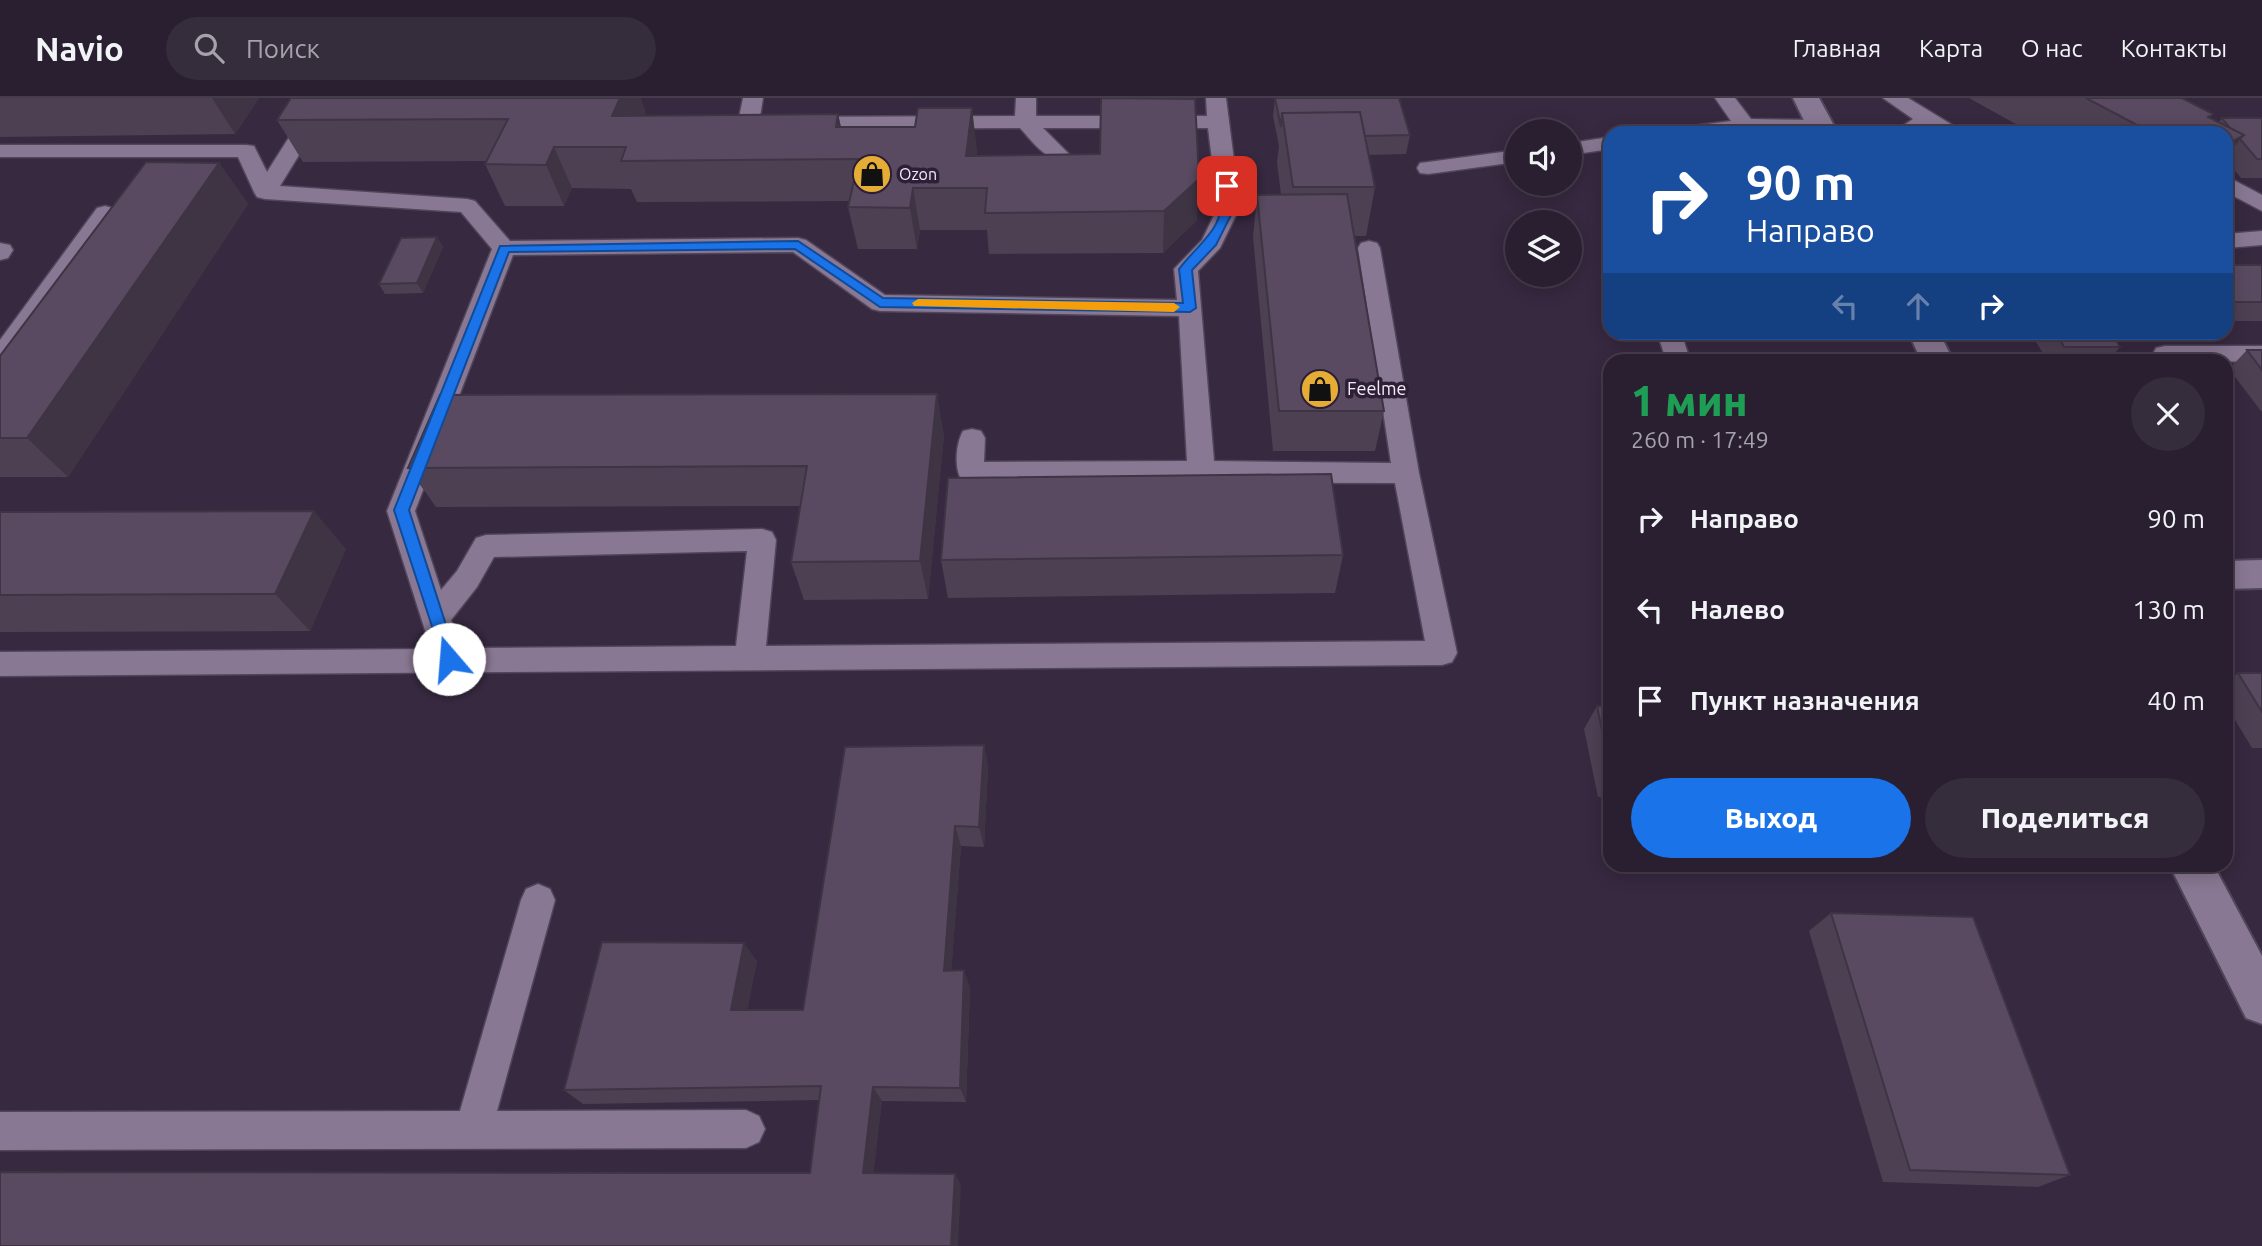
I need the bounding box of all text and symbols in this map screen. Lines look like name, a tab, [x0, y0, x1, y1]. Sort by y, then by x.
search box	[166, 17, 656, 80]
icon: search	[190, 29, 228, 67]
text: Navio	[35, 30, 124, 67]
text: Поиск	[246, 34, 320, 63]
text: Главная	[1793, 35, 1881, 62]
text: Карта	[1919, 35, 1983, 62]
text: О нас	[2021, 35, 2083, 62]
text: Контакты	[2121, 35, 2227, 62]
map controls	[1505, 119, 1582, 287]
button: sound	[1505, 119, 1582, 196]
shop icon: Ozon	[851, 153, 893, 195]
icon: right	[1631, 154, 1722, 245]
text: 90 m	[1746, 154, 1855, 209]
pin	[1197, 156, 1257, 216]
place label: Ozon	[899, 165, 937, 183]
icon: arrive	[1208, 167, 1246, 205]
button: layers	[1505, 210, 1582, 287]
text: Направо	[1746, 212, 1875, 248]
icon: left	[1826, 287, 1864, 325]
icon: ahead	[1899, 287, 1937, 325]
icon: right	[1972, 287, 2010, 325]
shop icon: Feelme	[1299, 368, 1341, 410]
text: 1 мин	[1631, 377, 1748, 424]
button: close	[2131, 377, 2205, 451]
place label: Feelme	[1347, 378, 1407, 398]
text: 260 m · 17:49	[1631, 427, 1769, 452]
icon: right	[1631, 500, 1669, 538]
text: Направо	[1690, 504, 1799, 533]
text: 90 m	[2147, 504, 2205, 533]
icon: left	[1631, 591, 1669, 629]
text: Налево	[1690, 595, 1785, 624]
text: 130 m	[2133, 595, 2205, 624]
position arrow	[412, 622, 486, 696]
icon: arrive	[1631, 682, 1669, 720]
text: Пункт назначения	[1690, 686, 1920, 715]
text: 40 m	[2147, 686, 2205, 715]
button: Выход	[1631, 778, 1911, 858]
button: Поделиться	[1925, 778, 2205, 858]

